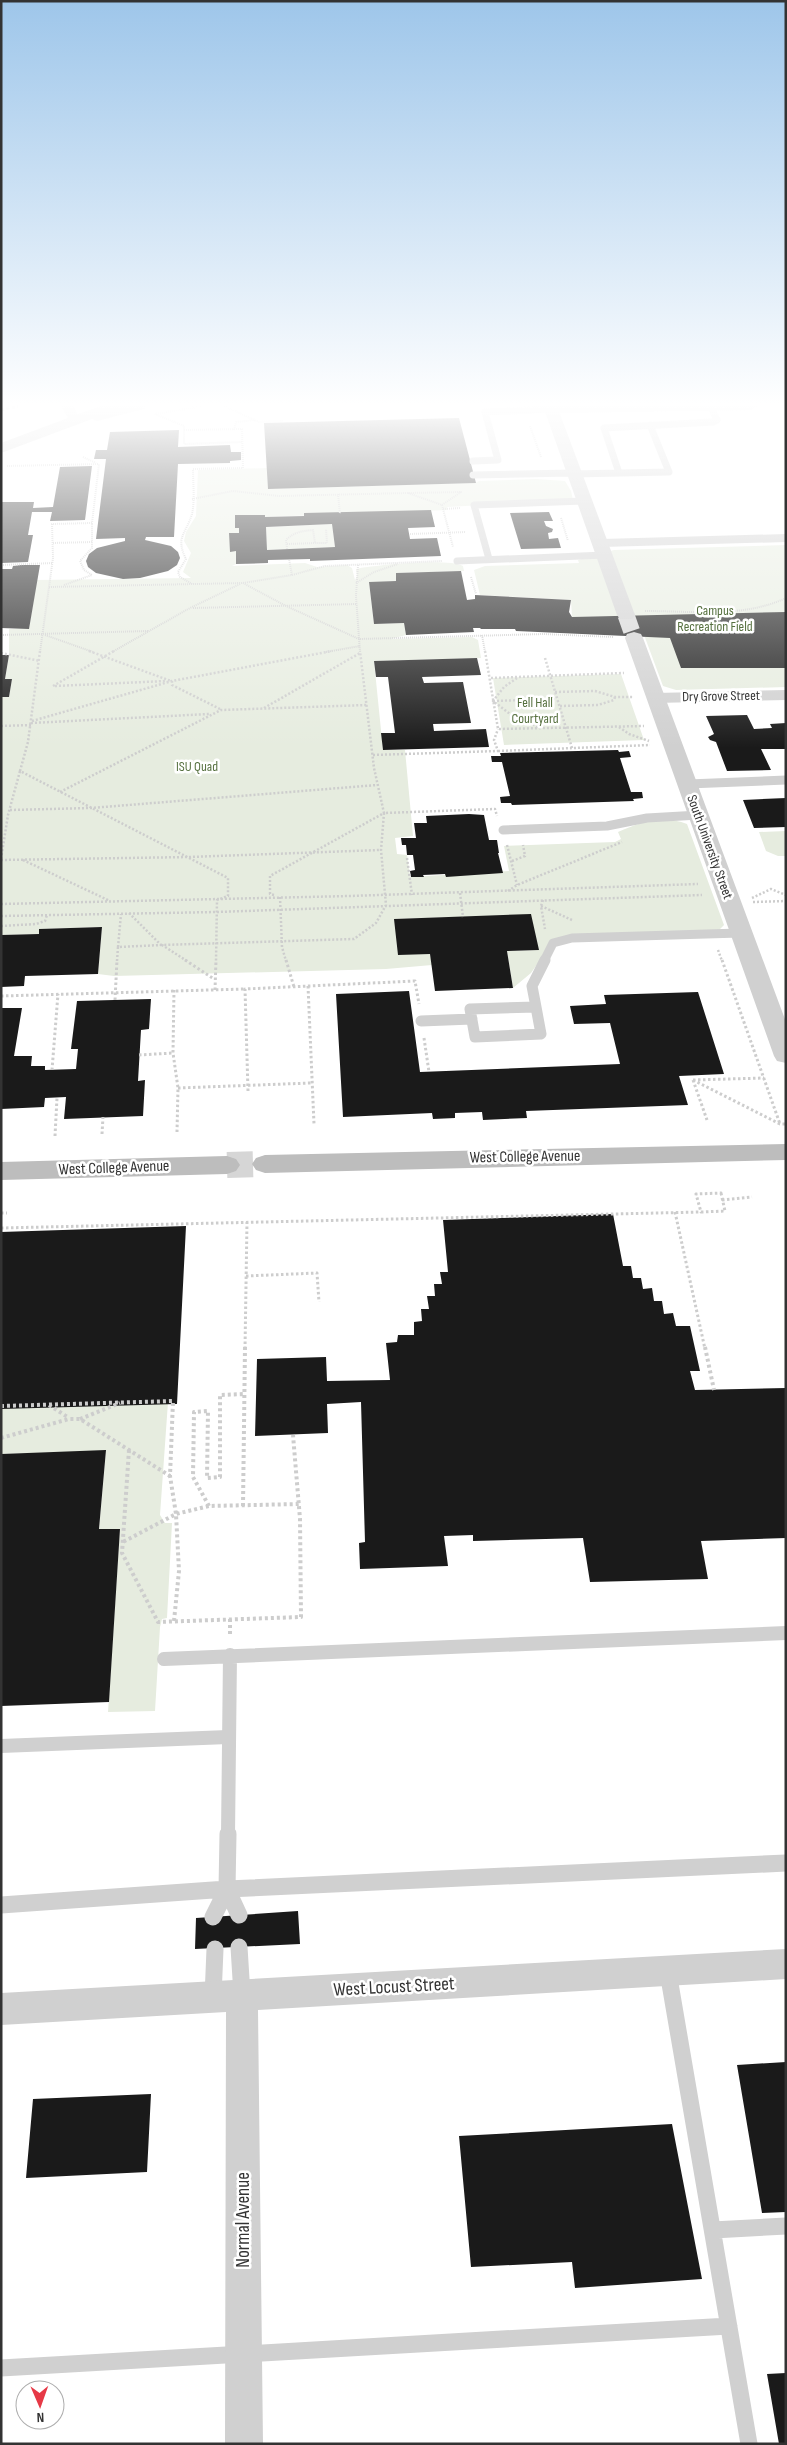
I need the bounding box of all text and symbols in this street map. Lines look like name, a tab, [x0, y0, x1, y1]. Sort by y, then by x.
park label: Campus Recreation Field	[677, 602, 753, 635]
street label: Dry Grove Street	[682, 687, 760, 705]
park label: Fell Hall Courtyard	[511, 694, 559, 727]
park label: ISU Quad	[176, 758, 218, 775]
street label: South University Street	[683, 793, 737, 901]
street label: West College Avenue	[469, 1147, 581, 1167]
street label: West College Avenue	[58, 1157, 170, 1179]
street label: West Locust Street	[333, 1972, 455, 2002]
street label: Normal Avenue	[232, 2172, 255, 2268]
north arrow	[15, 2380, 65, 2430]
text: N	[36, 2409, 44, 2426]

